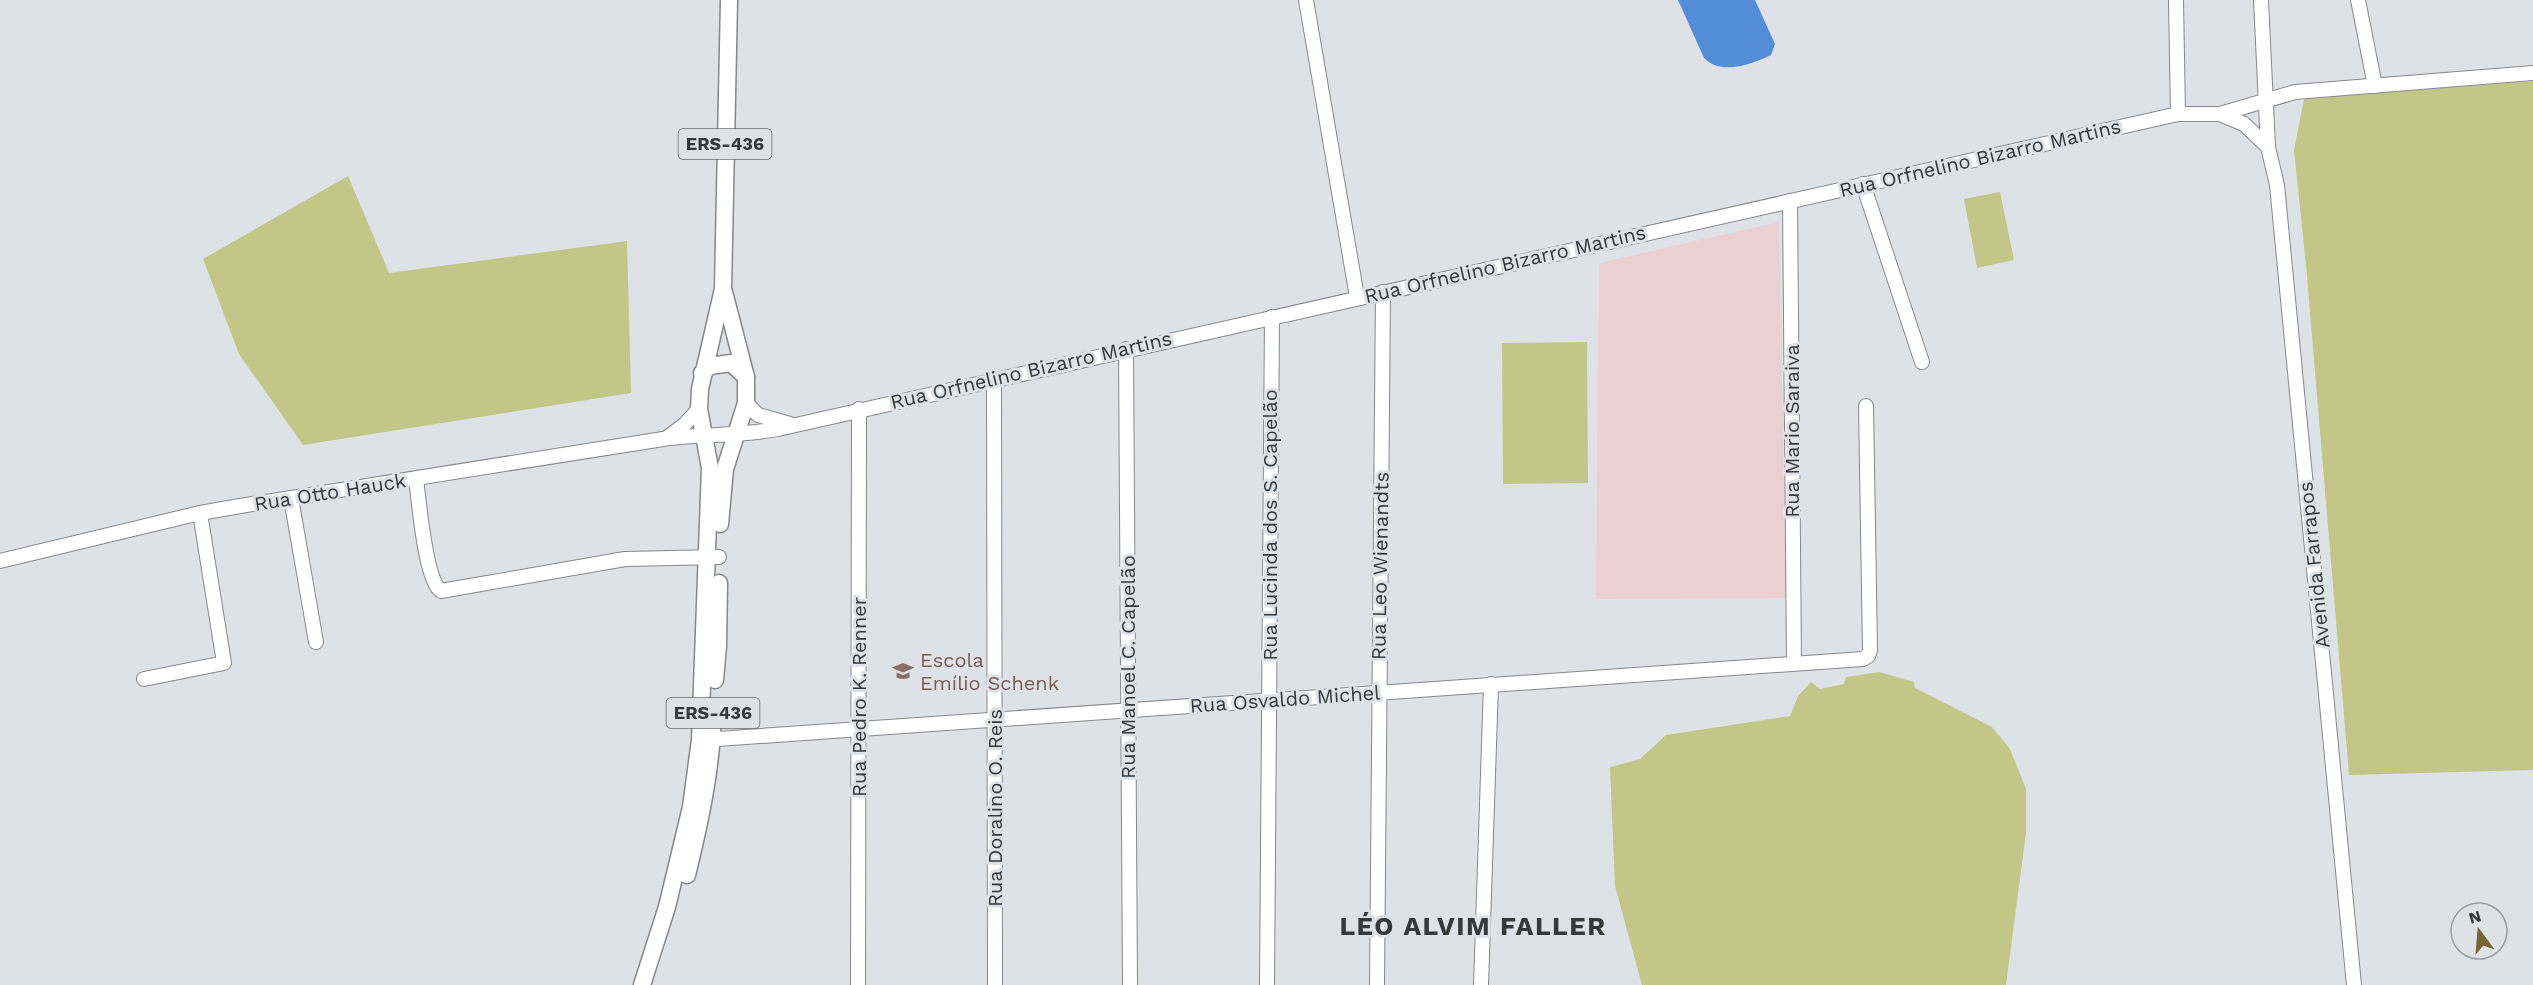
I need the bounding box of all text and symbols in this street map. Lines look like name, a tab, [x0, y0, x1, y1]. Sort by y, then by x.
street label: Rua Orfnelino Bizarro Martins	[1837, 114, 2123, 202]
road number: ERS-436	[678, 129, 771, 159]
street label: Rua Orfnelino Bizarro Martins	[1362, 220, 1648, 308]
street label: Rua Orfnelino Bizarro Martins	[888, 326, 1174, 414]
street label: Rua Mario Saraiva	[1780, 344, 1804, 518]
street label: Rua Lucinda dos S. Capelão	[1258, 389, 1282, 661]
street label: Rua Otto Hauck	[253, 468, 407, 516]
street label: Rua Leo Wienandts	[1366, 472, 1394, 660]
street label: Avenida Farrapos	[2293, 481, 2335, 649]
street label: Rua Manoel C. Capelão	[1116, 555, 1140, 779]
street label: Rua Pedro K. Renner	[847, 597, 871, 797]
place label: Escola Emílio Schenk	[920, 648, 1059, 695]
school or university icon: Escola Emílio Schenk	[891, 659, 915, 683]
street label: Rua Osvaldo Michel	[1189, 680, 1381, 718]
road number: ERS-436	[666, 698, 760, 728]
street label: Rua Doralino O. Reis	[983, 709, 1007, 907]
north arrow	[2449, 901, 2509, 961]
text: N	[2467, 906, 2483, 928]
district label: LÉO ALVIM FALLER	[1339, 911, 1607, 941]

